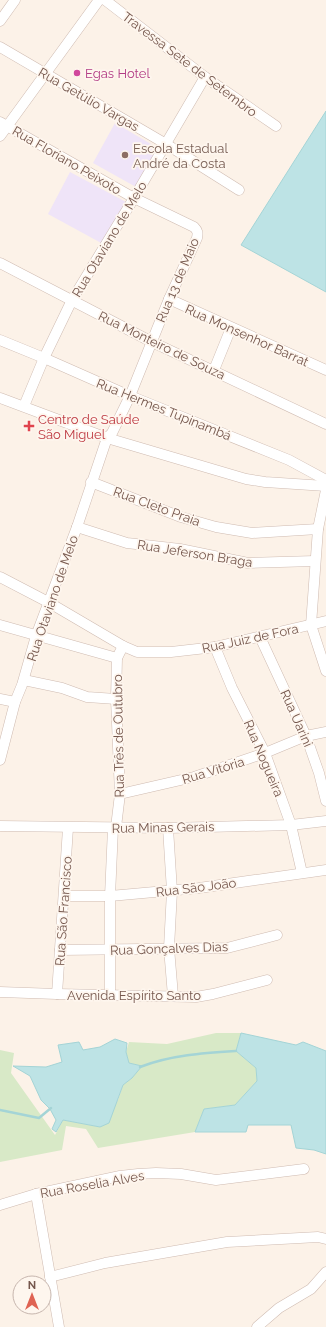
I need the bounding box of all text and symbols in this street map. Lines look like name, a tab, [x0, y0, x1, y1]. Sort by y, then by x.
street label: Travessa Sete de Setembro	[119, 9, 260, 120]
street label: Rua Getúlio Vargas	[36, 65, 142, 134]
place label: Egas Hotel	[85, 66, 150, 81]
marker: Egas Hotel	[72, 68, 82, 78]
street label: Rua Floriano Peixoto	[10, 123, 124, 198]
place label: Escola Estadual André da Costa	[133, 141, 228, 171]
marker: Escola Estadual André da Costa	[120, 150, 130, 160]
street label: Rua Otaviano de Melo	[69, 179, 150, 300]
street label: Rua 13 de Maio	[153, 235, 202, 325]
street label: Rua Monsenhor Barrat	[183, 301, 312, 370]
street label: Rua Monteiro de Souza	[96, 308, 228, 383]
street label: Rua Hermes Tupinambá	[94, 376, 233, 443]
place label: Centro de Saúde São Miguel	[38, 412, 140, 442]
marker: Centro de Saúde São Miguel	[23, 420, 35, 432]
street label: Rua Cleto Praia	[111, 484, 202, 529]
street label: Rua Otaviano de Melo	[24, 533, 81, 663]
street label: Rua Jeferson Braga	[136, 537, 254, 570]
street label: Rua Juiz de Fora	[200, 621, 300, 656]
street label: Rua Três de Outubro	[110, 674, 127, 798]
street label: Rua Uarini	[277, 687, 316, 749]
street label: Rua Nogueira	[241, 718, 286, 799]
street label: Rua Vitória	[180, 754, 246, 787]
street label: Rua Minas Gerais	[112, 819, 214, 836]
street label: Rua São Francisco	[52, 855, 75, 966]
street label: Rua São João	[155, 875, 237, 900]
street label: Rua Gonçalves Dias	[110, 939, 228, 958]
street label: Avenida Espírito Santo	[67, 988, 201, 1003]
street label: Rua Roselia Alves	[39, 1168, 145, 1201]
north arrow	[12, 1275, 52, 1315]
text: N	[28, 1279, 36, 1292]

